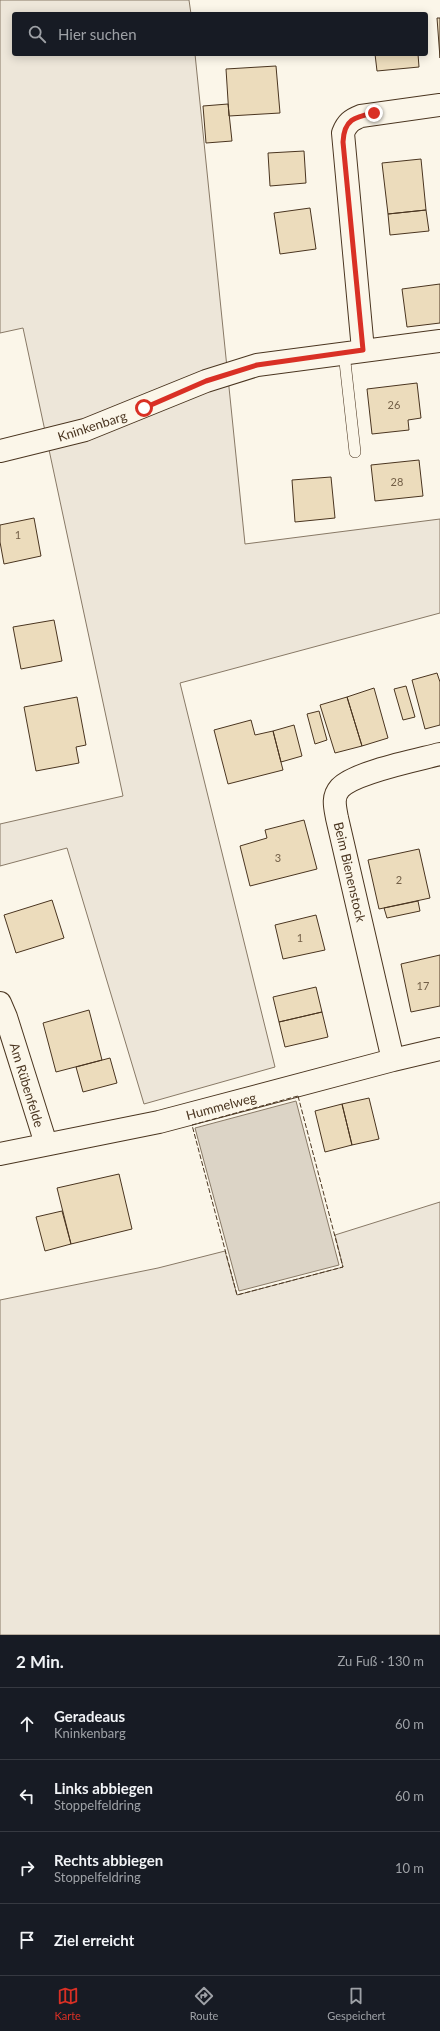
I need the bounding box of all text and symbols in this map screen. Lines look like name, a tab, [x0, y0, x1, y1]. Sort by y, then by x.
search box	[12, 12, 428, 56]
icon: search	[26, 23, 48, 45]
text: Hier suchen	[58, 25, 137, 43]
route end	[365, 104, 383, 122]
house number: 26	[388, 398, 400, 411]
route start	[135, 399, 153, 417]
street label: Kninkenbarg	[55, 407, 129, 445]
house number: 28	[391, 475, 403, 488]
house number: 1	[15, 528, 21, 541]
street label: Beim Bienenstock	[331, 820, 369, 924]
house number: 3	[275, 851, 281, 864]
house number: 2	[396, 873, 402, 886]
house number: 1	[297, 931, 303, 944]
house number: 17	[417, 979, 429, 992]
street label: Am Rübenfelde	[7, 1041, 47, 1129]
street label: Hummelweg	[184, 1089, 258, 1123]
text: 2 Min.	[16, 1651, 64, 1672]
text: Zu Fuß · 130 m	[338, 1653, 424, 1669]
text: Geradeaus	[54, 1707, 125, 1725]
icon: ahead	[16, 1713, 38, 1735]
text: 60 m	[395, 1716, 424, 1732]
text: Kninkenbarg	[54, 1725, 126, 1741]
text: Links abbiegen	[54, 1779, 153, 1797]
icon: left	[16, 1785, 38, 1807]
text: 60 m	[395, 1788, 424, 1804]
text: Stoppelfeldring	[54, 1797, 141, 1813]
text: Rechts abbiegen	[54, 1851, 163, 1869]
icon: right	[16, 1857, 38, 1879]
text: 10 m	[395, 1860, 424, 1876]
text: Stoppelfeldring	[54, 1869, 141, 1885]
icon: arrive	[16, 1929, 38, 1951]
text: Ziel erreicht	[54, 1931, 134, 1949]
tab: Karte	[54, 1985, 81, 2022]
tab: Route	[190, 1985, 218, 2022]
tab: Gespeichert	[327, 1985, 386, 2022]

